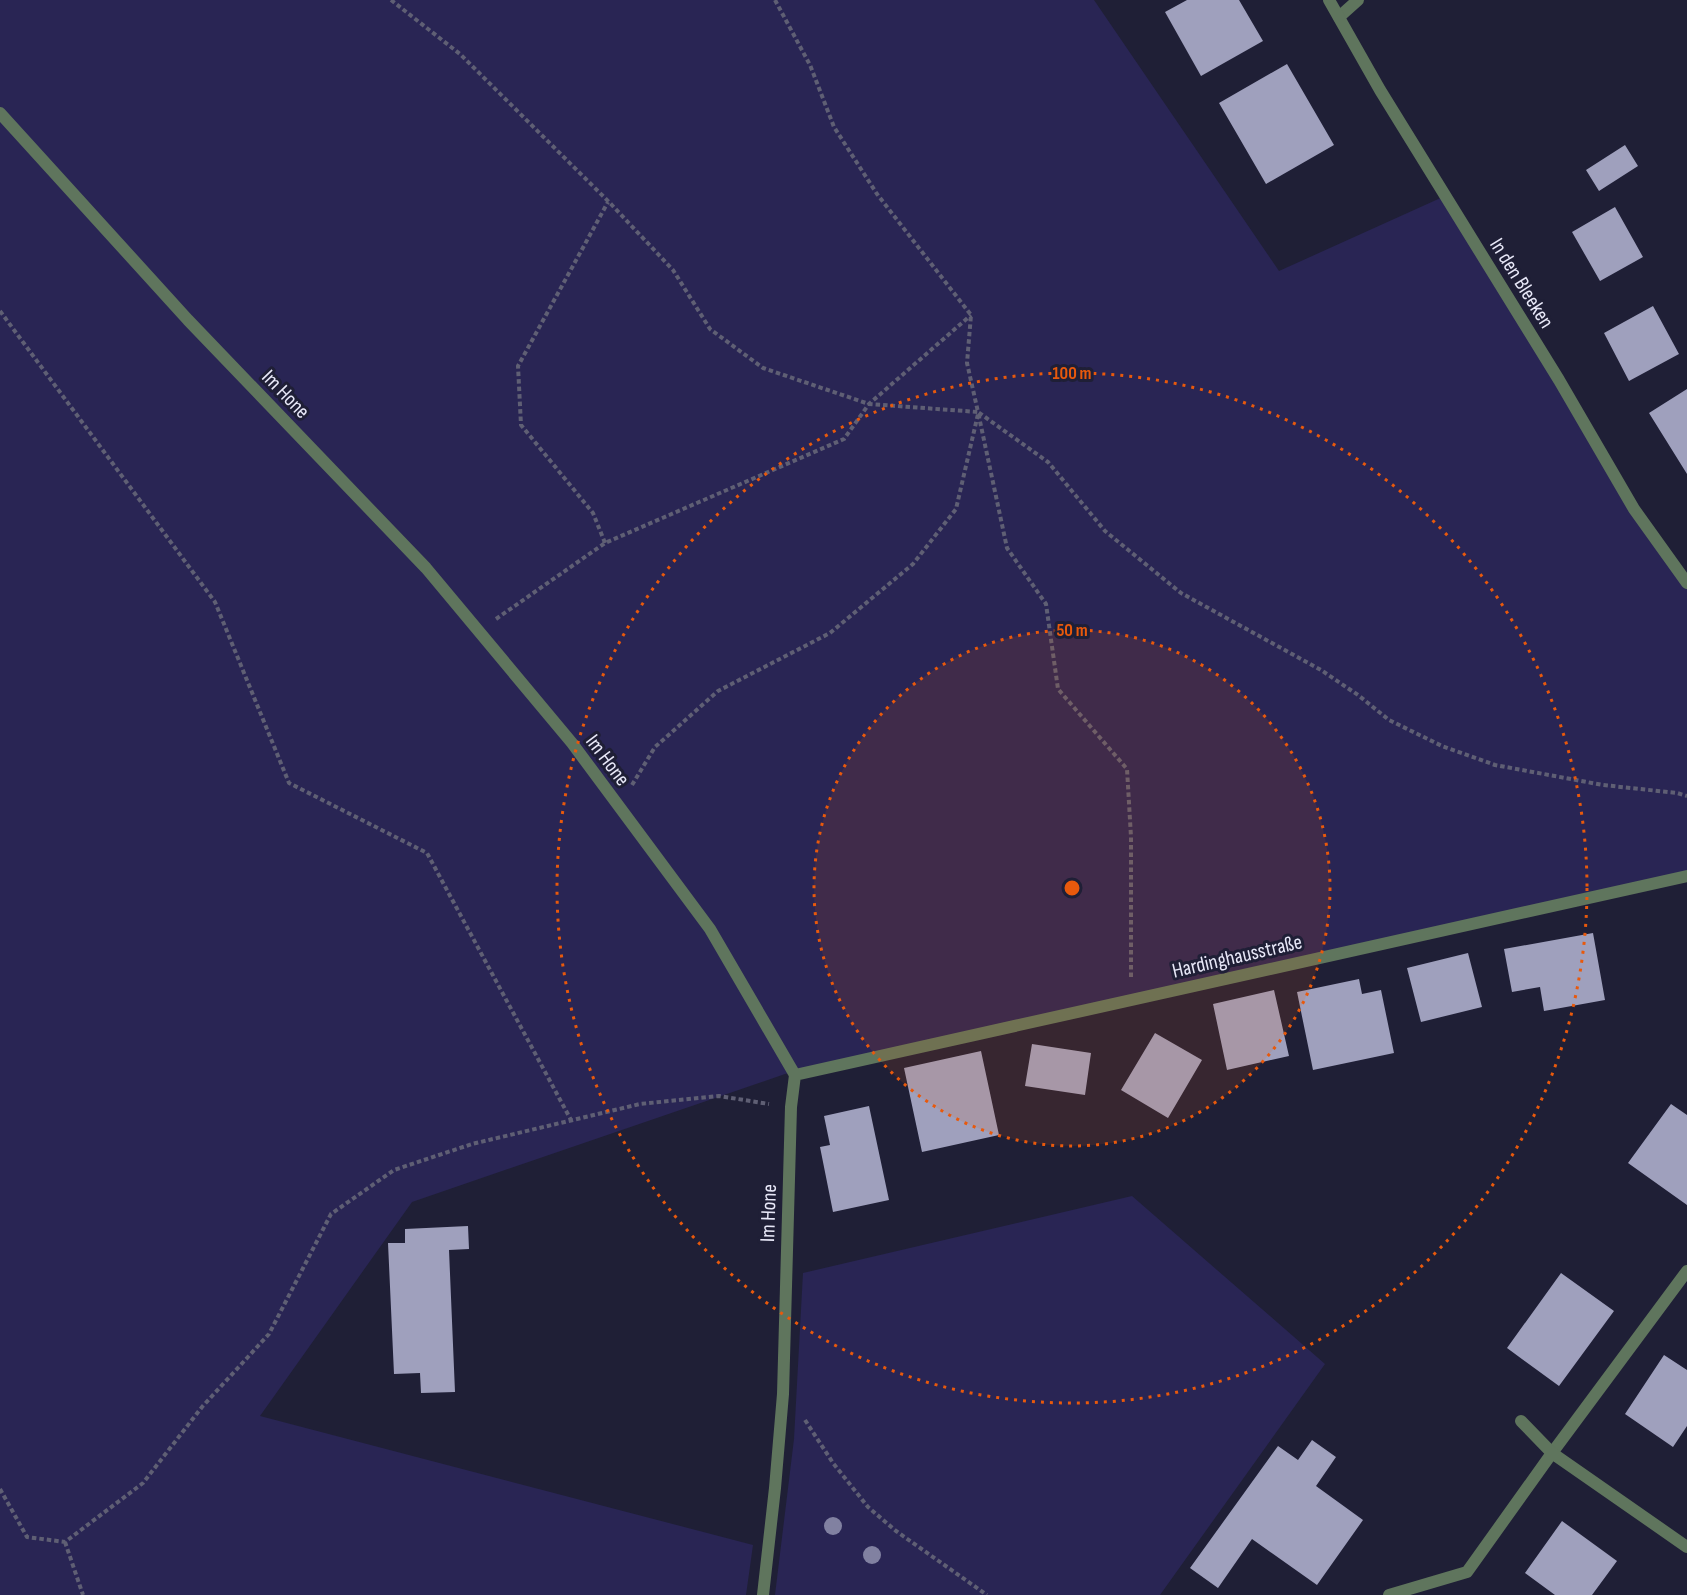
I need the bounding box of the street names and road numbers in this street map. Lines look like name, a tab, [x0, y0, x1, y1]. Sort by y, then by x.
street label: In den Bleeken	[1484, 234, 1559, 333]
street label: Im Hone	[257, 365, 315, 424]
street label: Im Hone	[580, 730, 635, 791]
street label: Hardinghausstraße	[1170, 929, 1305, 984]
street label: Im Hone	[755, 1184, 782, 1242]

